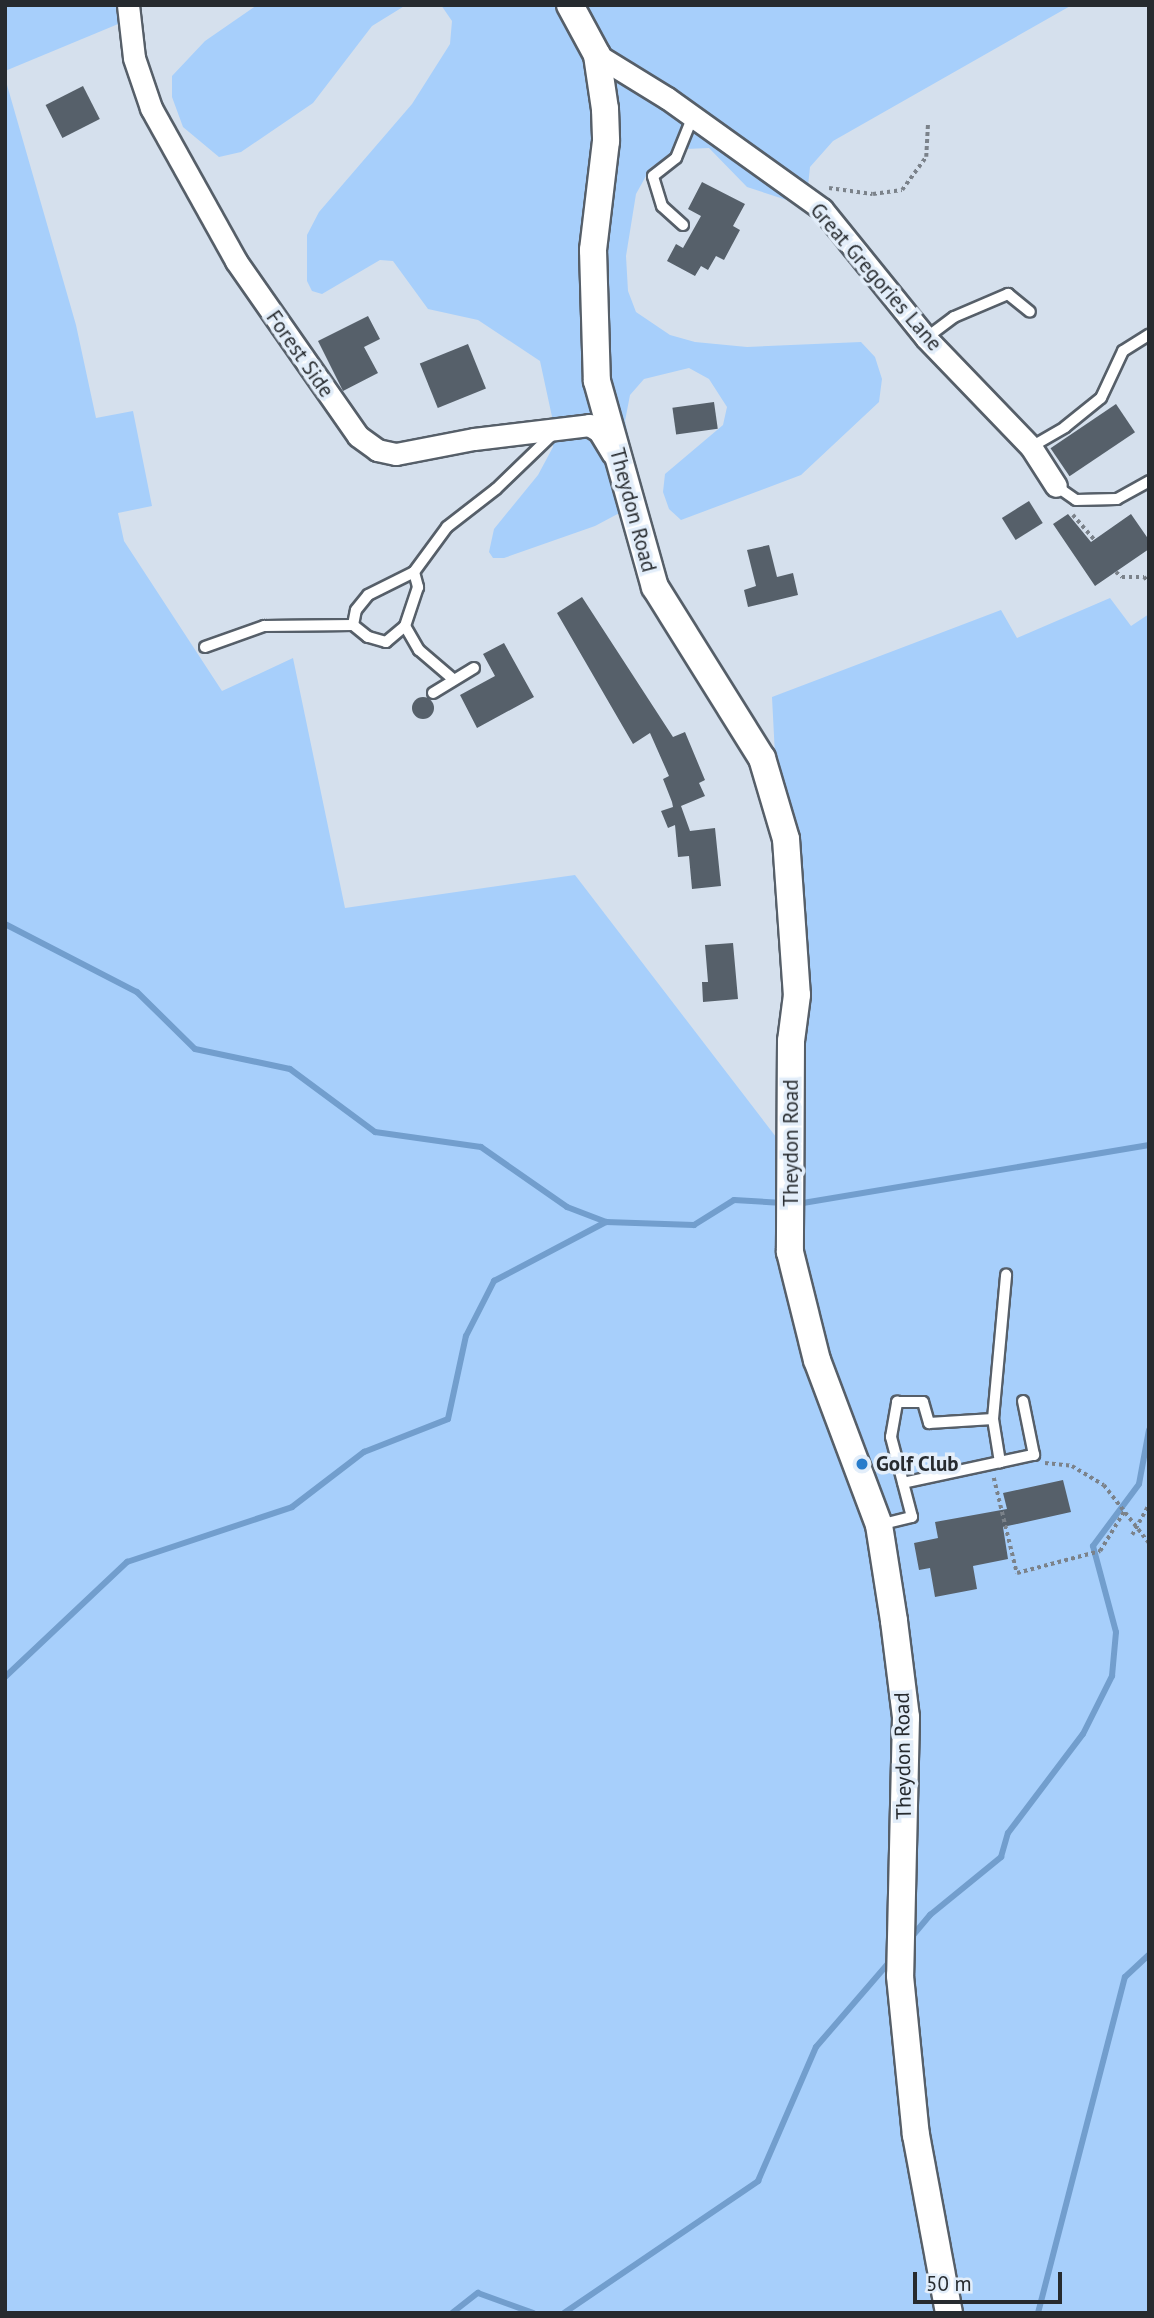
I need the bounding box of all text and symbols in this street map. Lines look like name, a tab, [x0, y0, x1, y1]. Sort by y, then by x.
street label: Great Gregories Lane	[805, 198, 947, 356]
street label: Forest Side	[261, 306, 339, 402]
street label: Theydon Road	[604, 445, 662, 575]
street label: Theydon Road	[778, 1079, 804, 1207]
place label: Golf Club	[876, 1451, 959, 1477]
marker: Golf Club	[854, 1456, 870, 1472]
street label: Theydon Road	[889, 1692, 917, 1820]
scale bar	[916, 2258, 1065, 2302]
text: 50 m	[926, 2270, 972, 2297]

